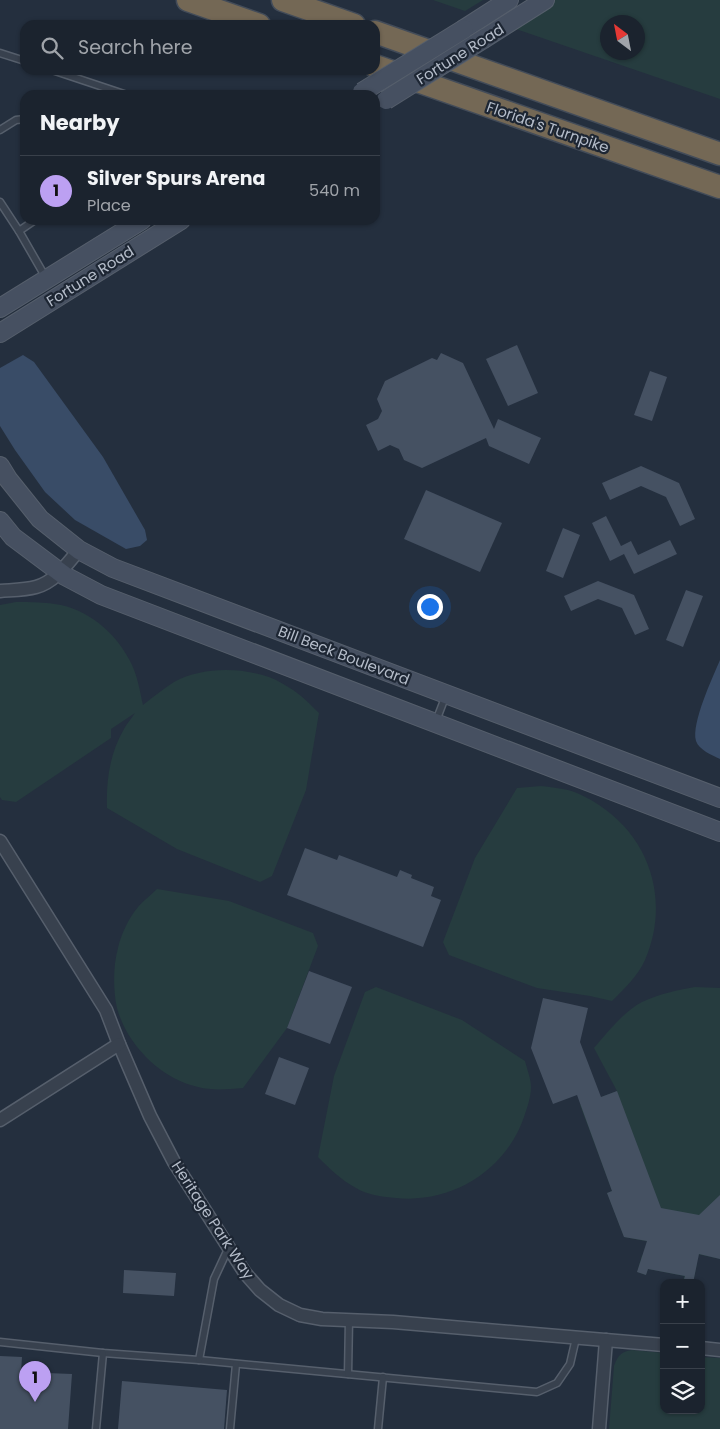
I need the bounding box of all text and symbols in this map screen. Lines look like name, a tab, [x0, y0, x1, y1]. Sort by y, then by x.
north arrow	[600, 15, 645, 60]
street label: Fortune Road	[412, 19, 508, 89]
search box	[20, 20, 380, 75]
icon: search	[38, 34, 66, 62]
text: Search here	[78, 34, 192, 61]
street label: Florida's Turnpike	[484, 96, 612, 158]
text: Nearby	[40, 108, 120, 137]
text: Silver Spurs Arena	[87, 165, 265, 192]
text: 1	[53, 179, 59, 202]
text: 540 m	[309, 179, 360, 202]
text: Place	[87, 194, 131, 217]
street label: Fortune Road	[42, 241, 138, 311]
your location	[417, 594, 443, 620]
street label: Bill Beck Boulevard	[275, 620, 413, 690]
street label: Heritage Park Way	[167, 1157, 260, 1284]
map controls	[660, 1279, 705, 1414]
button: +	[660, 1279, 705, 1324]
button: −	[660, 1324, 705, 1369]
pin: 1	[19, 1361, 51, 1402]
button: layers	[660, 1369, 705, 1414]

